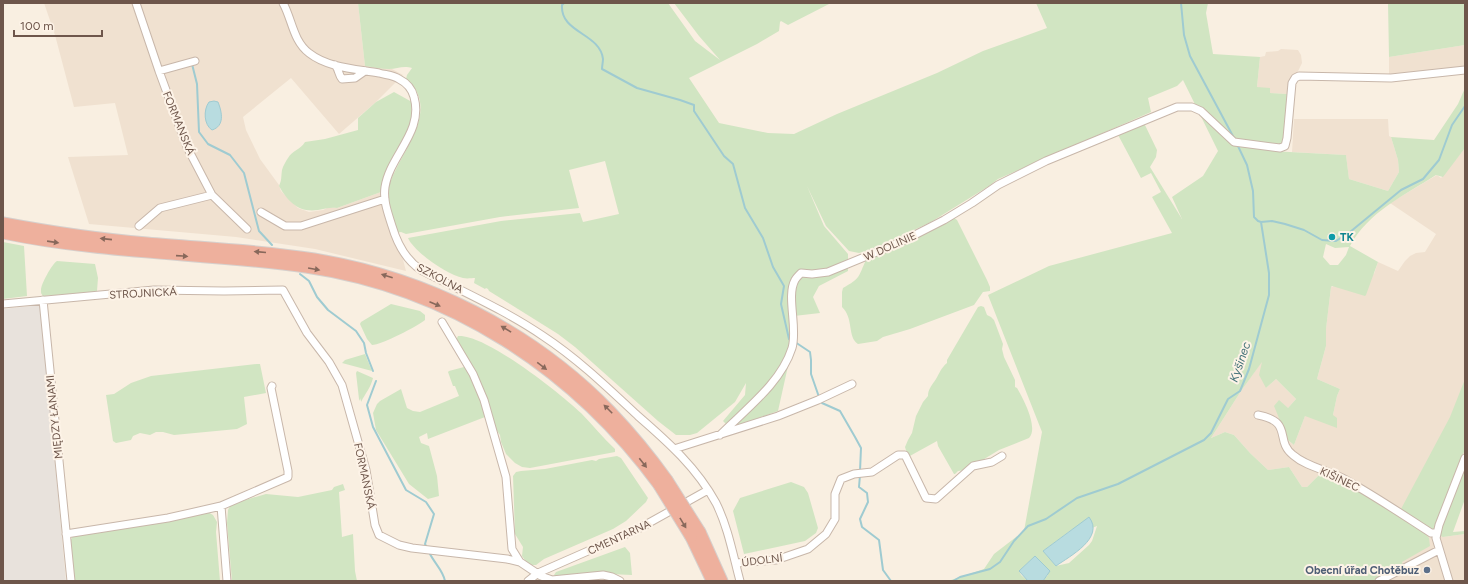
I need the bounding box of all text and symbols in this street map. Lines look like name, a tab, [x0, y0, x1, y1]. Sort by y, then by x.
scale bar	[14, 12, 102, 38]
text: 100 m	[20, 19, 54, 33]
street label: FORMANSKÁ	[160, 89, 197, 157]
street label: W DOLINIE	[862, 229, 918, 264]
place label: TK	[1340, 231, 1354, 244]
marker: TK	[1327, 232, 1337, 242]
one-way arrow	[100, 236, 112, 242]
one-way arrow	[47, 239, 59, 245]
one-way arrow	[254, 249, 266, 255]
one-way arrow	[176, 252, 188, 259]
street label: SZKOLNA	[414, 261, 466, 296]
one-way arrow	[308, 266, 320, 272]
one-way arrow	[381, 273, 393, 279]
street label: STROJNICKÁ	[109, 285, 178, 302]
one-way arrow	[430, 301, 441, 307]
one-way arrow	[501, 325, 511, 333]
water label: Kyšinec	[1227, 340, 1254, 384]
one-way arrow	[537, 361, 548, 370]
street label: MIĘDZY ŁANAMI	[44, 374, 65, 459]
one-way arrow	[603, 404, 613, 414]
street label: FORMANSKÁ	[351, 442, 378, 511]
one-way arrow	[638, 458, 647, 469]
street label: KIŠINEC	[1318, 464, 1362, 494]
street label: CMENTARNA	[586, 517, 653, 558]
one-way arrow	[679, 517, 686, 529]
street label: ÚDOLNÍ	[741, 550, 784, 569]
place label: Obecní úřad Chotěbuz	[1305, 564, 1419, 577]
marker: Obecní úřad Chotěbuz	[1422, 565, 1432, 575]

